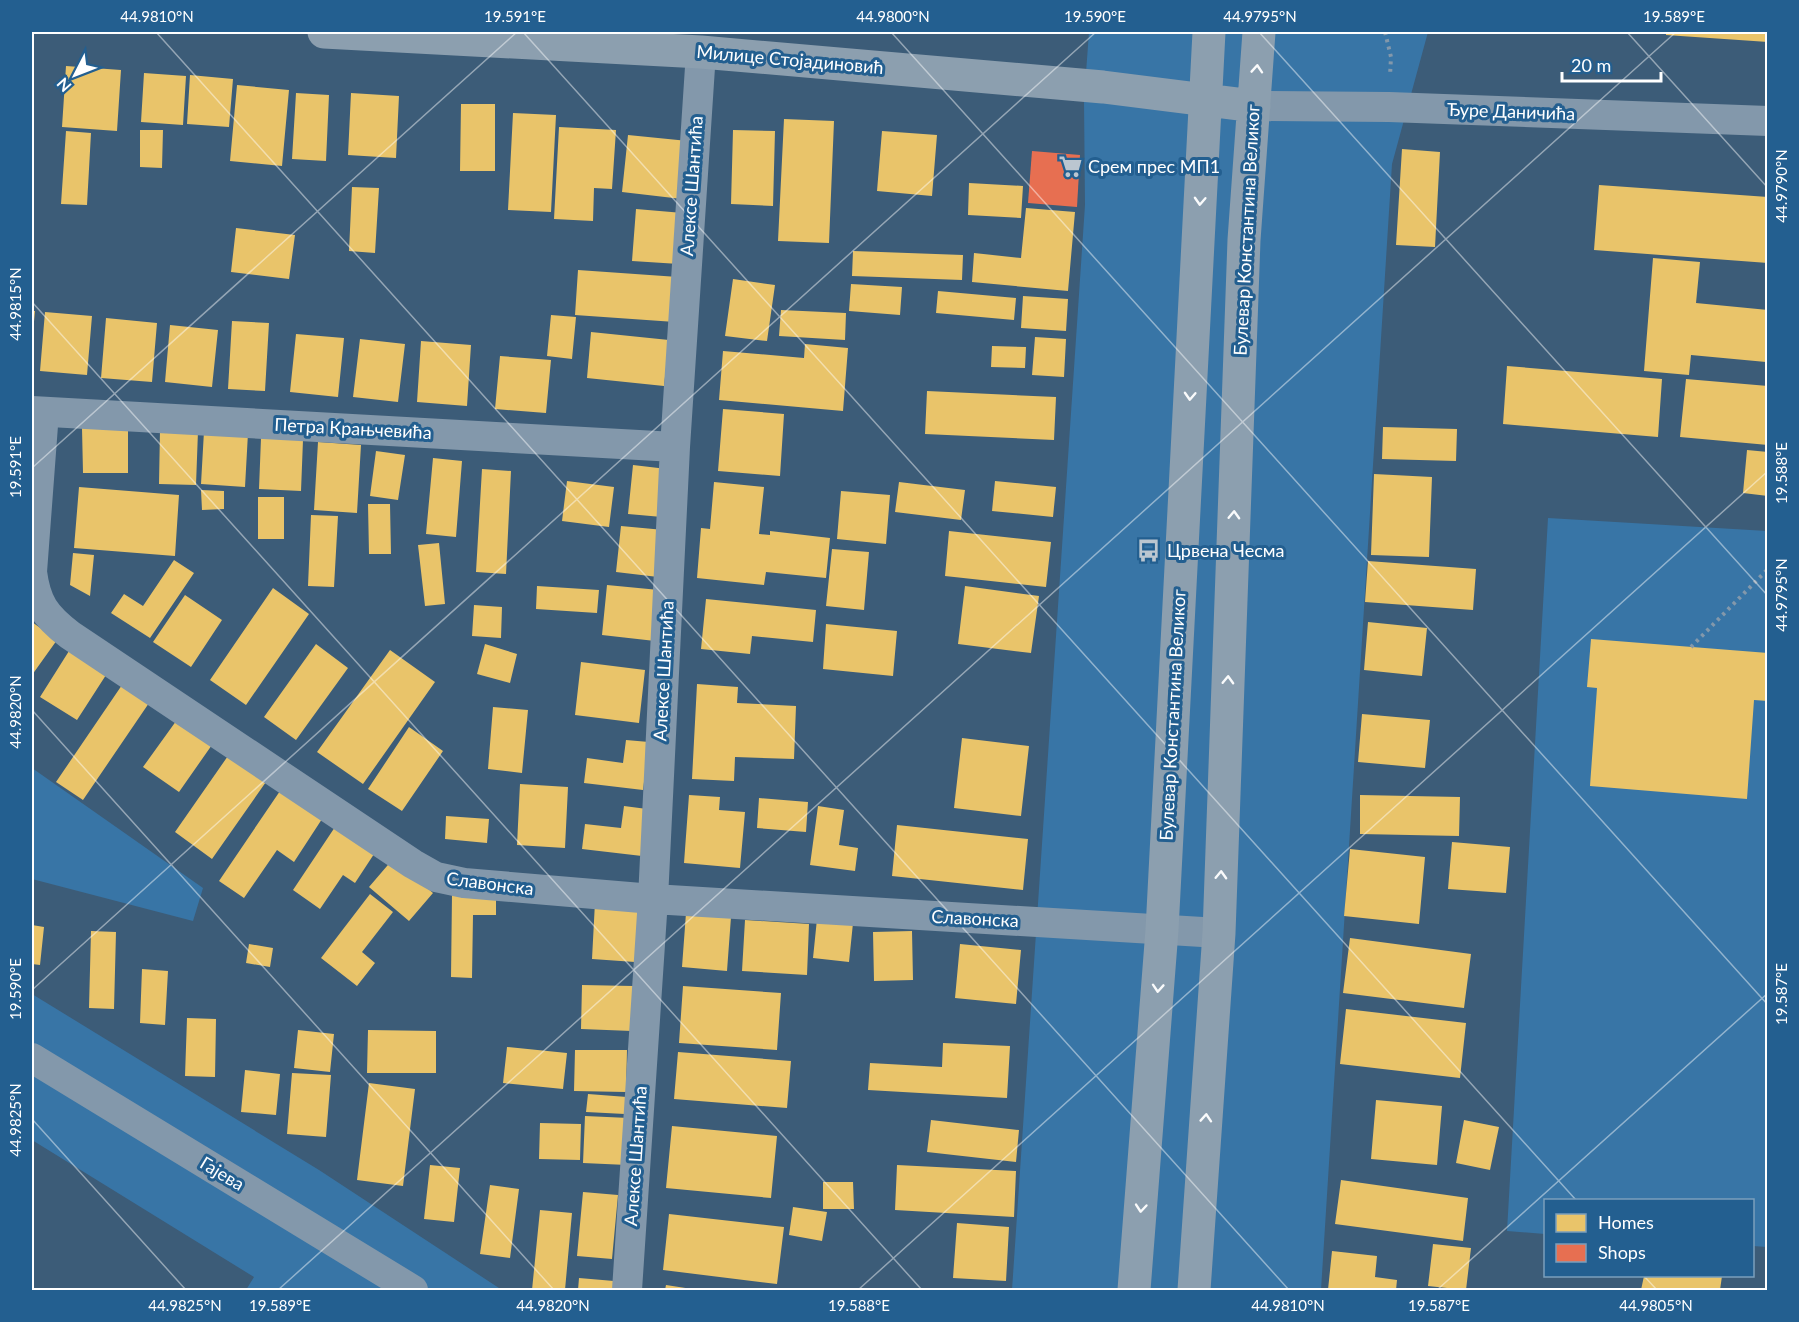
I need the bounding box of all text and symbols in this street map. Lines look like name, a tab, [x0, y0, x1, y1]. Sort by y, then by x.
text: 44.9810°N	[120, 7, 194, 25]
text: 19.591°E	[484, 7, 546, 25]
text: 44.9800°N	[856, 7, 930, 25]
text: 19.590°E	[1064, 7, 1126, 25]
text: 44.9795°N	[1223, 7, 1297, 25]
text: 19.589°E	[1643, 7, 1705, 25]
street label: Милице Стојадиновић	[696, 40, 885, 78]
north arrow	[45, 45, 105, 105]
scale bar	[1562, 45, 1661, 83]
text: 20 m	[1571, 54, 1611, 76]
one-way arrow	[1250, 64, 1263, 74]
text: N	[52, 74, 75, 96]
street label: Ђуре Даничића	[1446, 98, 1576, 124]
street label: Булевар Константина Великог	[1228, 103, 1264, 356]
street label: Алексе Шантића	[675, 115, 707, 257]
text: 44.9790°N	[1772, 149, 1790, 223]
supermarket icon: Срем прес МП1	[1057, 154, 1083, 180]
place label: Срем прес МП1	[1088, 155, 1220, 177]
one-way arrow	[1194, 197, 1207, 206]
text: 44.9815°N	[6, 267, 24, 341]
one-way arrow	[1183, 392, 1196, 401]
street label: Петра Крањчевића	[274, 413, 432, 443]
text: 19.591°E	[6, 436, 24, 498]
text: 19.588°E	[1772, 442, 1790, 504]
one-way arrow	[1227, 510, 1240, 519]
bus stop icon: Црвена Чесма	[1136, 538, 1162, 564]
place label: Црвена Чесма	[1167, 539, 1284, 561]
text: 44.9795°N	[1772, 558, 1790, 632]
street label: Булевар Константина Великог	[1154, 588, 1190, 841]
street label: Алексе Шантића	[648, 600, 678, 742]
text: 44.9820°N	[6, 675, 24, 749]
one-way arrow	[1222, 675, 1234, 684]
street label: Славонска	[445, 867, 535, 899]
one-way arrow	[1215, 870, 1228, 879]
street label: Славонска	[931, 905, 1019, 931]
text: 19.590°E	[6, 958, 24, 1020]
text: 19.587°E	[1772, 963, 1790, 1025]
one-way arrow	[1152, 983, 1165, 992]
text: 44.9825°N	[6, 1083, 24, 1157]
street label: Алексе Шантића	[619, 1085, 651, 1227]
one-way arrow	[1199, 1114, 1212, 1123]
street label: Гајева	[196, 1151, 249, 1195]
legend	[1544, 1199, 1754, 1277]
one-way arrow	[1135, 1203, 1148, 1212]
text: Homes	[1598, 1211, 1654, 1233]
text: Shops	[1598, 1241, 1646, 1263]
text: 44.9825°N	[148, 1296, 222, 1314]
text: 19.589°E	[249, 1296, 311, 1314]
text: 44.9820°N	[516, 1296, 590, 1314]
text: 19.588°E	[828, 1296, 890, 1314]
text: 44.9810°N	[1251, 1296, 1325, 1314]
text: 19.587°E	[1408, 1296, 1470, 1314]
text: 44.9805°N	[1619, 1296, 1693, 1314]

